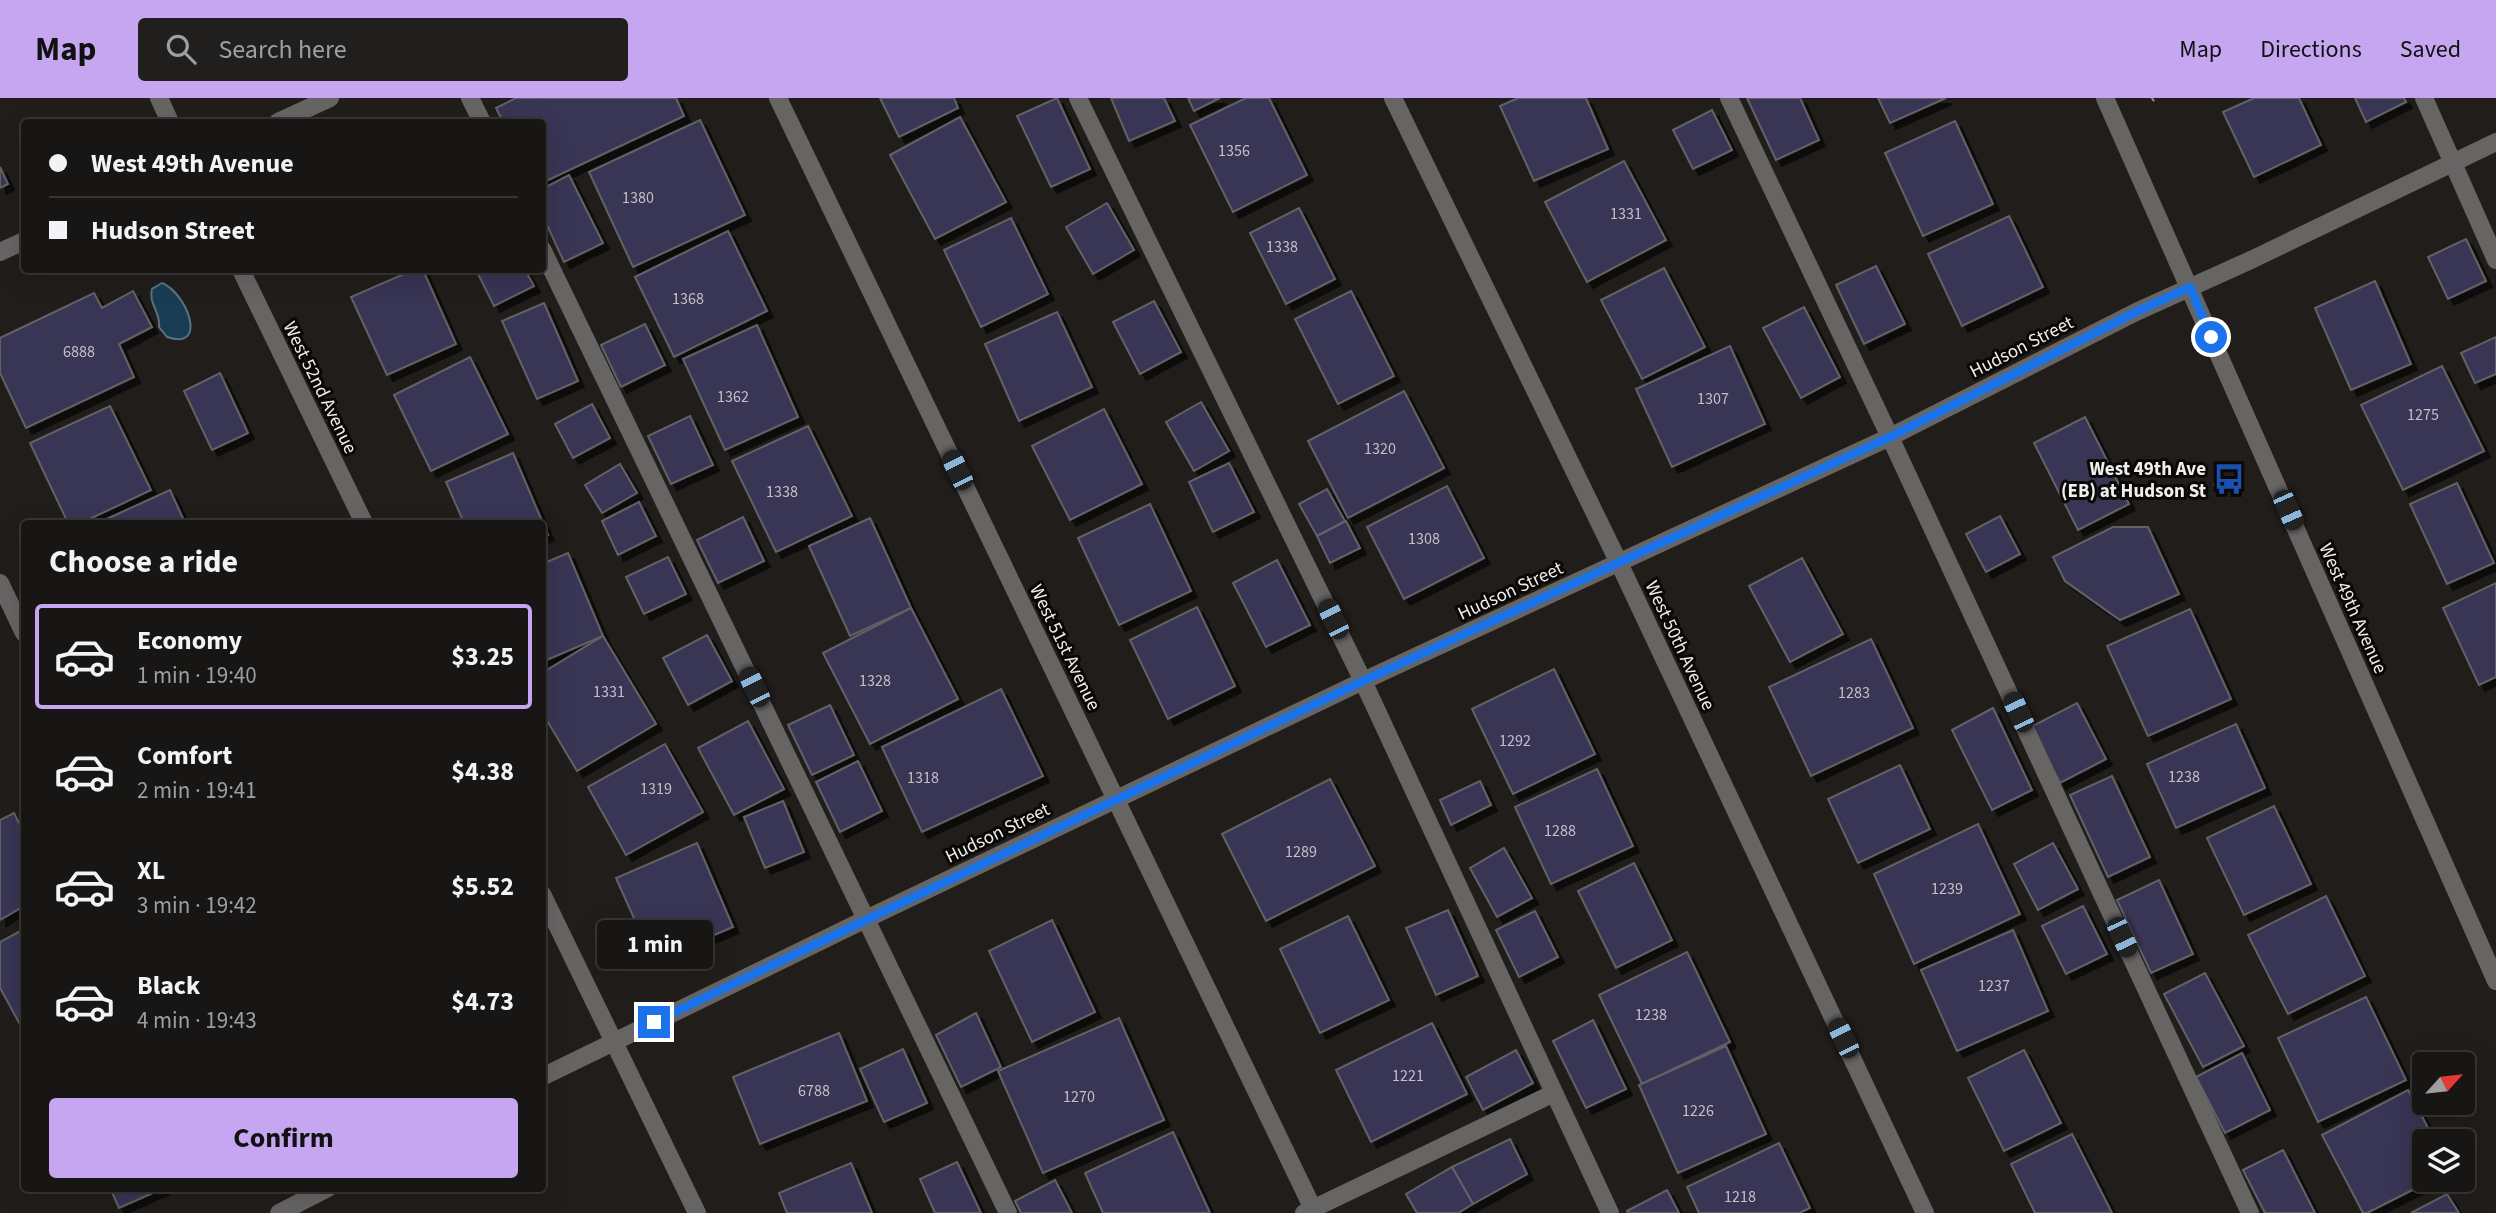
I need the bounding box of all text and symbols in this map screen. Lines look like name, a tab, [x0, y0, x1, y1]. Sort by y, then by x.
search box	[138, 18, 628, 81]
text: Map	[35, 26, 96, 73]
icon: search	[162, 30, 200, 68]
text: Search here	[218, 31, 347, 68]
text: Map	[2179, 32, 2222, 67]
text: Directions	[2260, 32, 2362, 67]
text: Saved	[2400, 32, 2461, 67]
house number: 1356	[1218, 140, 1250, 162]
text: West 49th Avenue	[91, 145, 294, 182]
house number: 1380	[622, 187, 654, 209]
house number: 1331	[1610, 203, 1642, 225]
text: Hudson Street	[91, 212, 255, 249]
house number: 1338	[1266, 236, 1298, 258]
house number: 1368	[672, 288, 704, 310]
street label: Hudson Street	[1965, 309, 2079, 385]
street label: West 52nd Avenue	[276, 317, 363, 458]
route start	[2195, 321, 2227, 353]
house number: 6888	[63, 341, 95, 363]
house number: 1362	[717, 386, 749, 408]
house number: 1307	[1697, 388, 1729, 410]
house number: 1275	[2407, 404, 2439, 426]
house number: 1320	[1364, 438, 1396, 460]
car	[939, 447, 976, 493]
place label: West 49th Ave (EB) at Hudson St	[2061, 456, 2206, 505]
bus stop icon: West 49th Ave (EB) at Hudson St	[2212, 462, 2246, 496]
house number: 1338	[766, 481, 798, 503]
car	[2270, 487, 2307, 533]
house number: 1308	[1408, 528, 1440, 550]
text: Choose a ride	[49, 539, 238, 585]
street label: West 49th Avenue	[2312, 539, 2393, 678]
street label: Hudson Street	[1454, 555, 1568, 628]
street label: West 50th Avenue	[1638, 576, 1721, 715]
street label: West 51st Avenue	[1022, 580, 1107, 715]
car	[1315, 596, 1352, 642]
text: Economy	[137, 622, 242, 659]
icon: car	[53, 625, 116, 688]
text: $3.25	[451, 638, 514, 675]
text: 1 min · 19:40	[137, 659, 257, 692]
car	[736, 664, 773, 710]
house number: 1328	[859, 670, 891, 692]
house number: 1331	[593, 681, 625, 703]
house number: 1283	[1838, 682, 1870, 704]
car	[2000, 689, 2037, 735]
house number: 1292	[1499, 730, 1531, 752]
text: Comfort	[137, 737, 232, 774]
icon: car	[53, 740, 116, 803]
text: $4.38	[451, 753, 514, 790]
house number: 1238	[2168, 766, 2200, 788]
house number: 1318	[907, 767, 939, 789]
text: 2 min · 19:41	[137, 774, 257, 807]
house number: 1319	[640, 778, 672, 800]
street label: Hudson Street	[941, 796, 1055, 870]
house number: 1288	[1544, 820, 1576, 842]
house number: 1289	[1285, 841, 1317, 863]
text: XL	[137, 852, 165, 889]
icon: car	[53, 855, 116, 918]
text: $5.52	[451, 868, 514, 905]
house number: 1239	[1931, 878, 1963, 900]
text: 3 min · 19:42	[137, 889, 257, 922]
car	[2104, 914, 2141, 960]
callout: 1 min	[596, 920, 712, 970]
text: 1 min	[627, 928, 683, 961]
text: Black	[137, 967, 200, 1004]
icon: car	[53, 970, 116, 1033]
house number: 1237	[1978, 975, 2010, 997]
text: $4.73	[451, 983, 514, 1020]
text: 4 min · 19:43	[137, 1004, 257, 1037]
house number: 1238	[1635, 1004, 1667, 1026]
route end	[638, 1006, 670, 1038]
car	[1825, 1015, 1862, 1061]
north arrow	[2412, 1052, 2474, 1115]
map controls	[2412, 1052, 2475, 1192]
house number: 1221	[1392, 1065, 1424, 1087]
house number: 6788	[798, 1080, 830, 1102]
house number: 1270	[1063, 1086, 1095, 1108]
button: Confirm	[49, 1098, 518, 1178]
house number: 1226	[1682, 1100, 1714, 1122]
button: layers	[2412, 1129, 2475, 1192]
house number: 1218	[1724, 1186, 1756, 1208]

